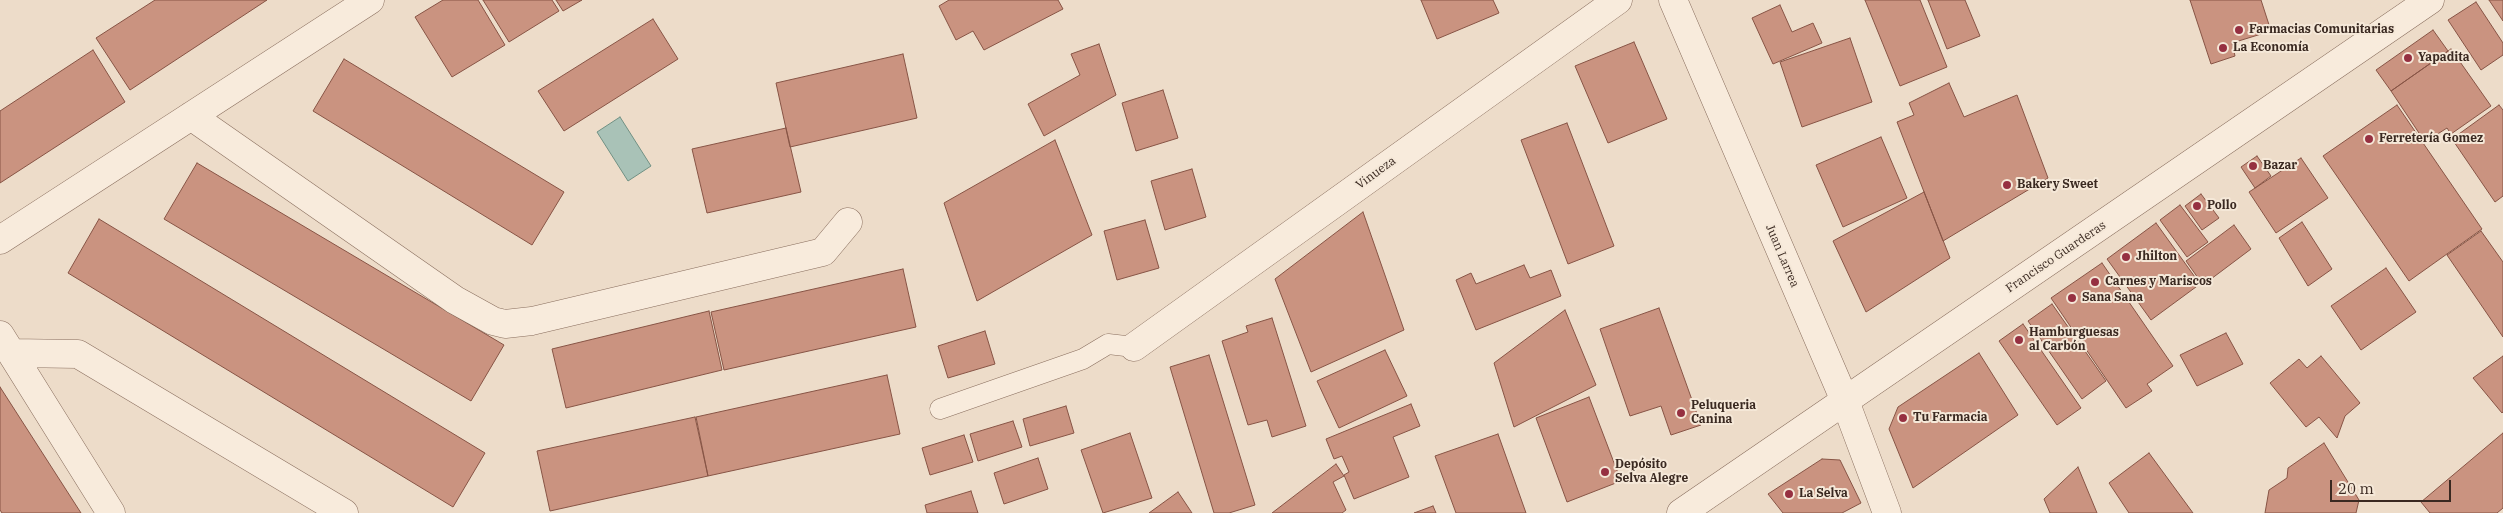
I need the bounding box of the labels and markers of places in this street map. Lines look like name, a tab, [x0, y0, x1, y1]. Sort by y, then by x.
place label: Farmacias Comunitarias	[2249, 23, 2394, 37]
marker: Farmacias Comunitarias	[2233, 24, 2245, 36]
place label: La Economía	[2233, 41, 2309, 55]
marker: La Economía	[2217, 42, 2229, 54]
place label: Yapadita	[2418, 51, 2470, 65]
marker: Yapadita	[2402, 52, 2414, 64]
place label: Ferretería Gomez	[2379, 132, 2483, 146]
marker: Ferretería Gomez	[2363, 133, 2375, 145]
place label: Bazar	[2263, 159, 2297, 173]
marker: Bazar	[2247, 160, 2259, 172]
place label: Bakery Sweet	[2017, 178, 2098, 192]
marker: Bakery Sweet	[2001, 179, 2013, 191]
place label: Pollo	[2207, 199, 2237, 213]
marker: Pollo	[2191, 200, 2203, 212]
place label: Jhilton	[2136, 250, 2177, 264]
marker: Jhilton	[2120, 251, 2132, 263]
place label: Carnes y Mariscos	[2105, 275, 2212, 289]
marker: Carnes y Mariscos	[2089, 276, 2101, 288]
place label: Sana Sana	[2082, 291, 2143, 305]
marker: Sana Sana	[2066, 292, 2078, 304]
place label: Hamburguesas al Carbón	[2029, 326, 2119, 354]
marker: Hamburguesas al Carbón	[2013, 334, 2025, 346]
place label: Peluqueria Canina	[1691, 399, 1756, 427]
marker: Peluqueria Canina	[1675, 407, 1687, 419]
place label: Tu Farmacia	[1913, 411, 1988, 425]
marker: Tu Farmacia	[1897, 412, 1909, 424]
place label: Depósito Selva Alegre	[1615, 458, 1688, 486]
marker: Depósito Selva Alegre	[1599, 466, 1611, 478]
place label: La Selva	[1799, 487, 1848, 501]
marker: La Selva	[1783, 488, 1795, 500]

